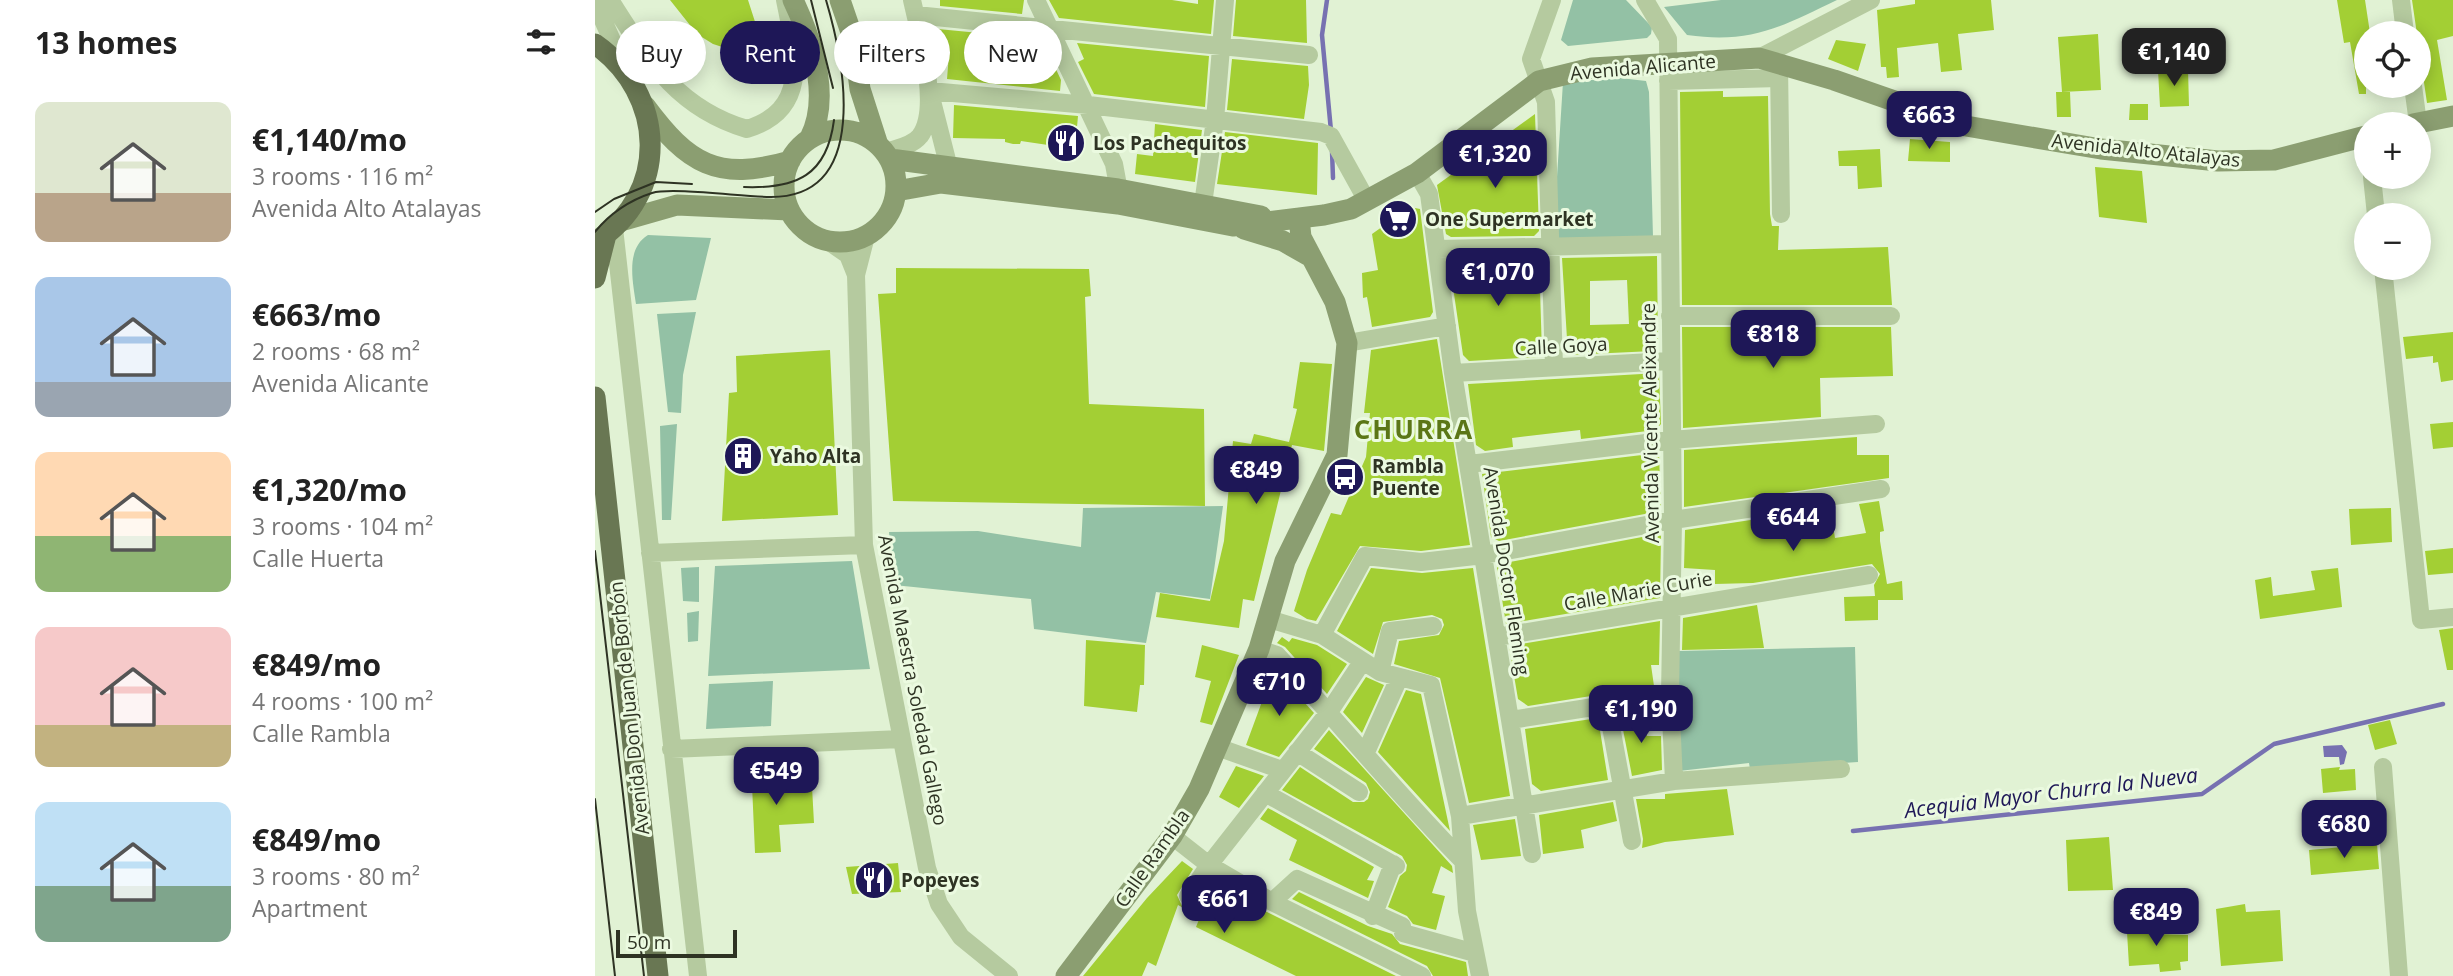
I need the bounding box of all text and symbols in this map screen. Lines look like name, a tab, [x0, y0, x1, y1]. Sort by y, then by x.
chip: Buy	[616, 21, 706, 84]
chip: Rent	[720, 21, 820, 84]
chip: Filters	[834, 21, 950, 84]
chip: New	[964, 21, 1062, 84]
map controls	[2354, 21, 2431, 280]
button: locate	[2354, 21, 2431, 98]
text: 13 homes	[35, 22, 178, 63]
icon: filters	[522, 23, 560, 61]
pin: €1,140	[2117, 28, 2231, 88]
text: €1,140	[2138, 35, 2210, 67]
street label: Avenida Alicante	[1569, 48, 1717, 86]
pin: €663	[1888, 92, 1970, 151]
text: €663	[1903, 98, 1955, 130]
button: +	[2354, 112, 2431, 189]
text: €1,140/mo	[252, 119, 407, 160]
restaurant icon: Los Pachequitos	[1045, 122, 1087, 164]
street label: Avenida Alto Atalayas	[2050, 127, 2242, 173]
icon: home	[91, 130, 175, 214]
place label: Los Pachequitos	[1093, 130, 1247, 156]
pin: €1,320	[1438, 130, 1552, 190]
text: €1,320	[1459, 137, 1531, 169]
text: 3 rooms · 116 m²	[252, 160, 433, 192]
text: Avenida Alto Atalayas	[252, 192, 481, 224]
supermarket icon: One Supermarket	[1377, 198, 1419, 240]
button: −	[2354, 203, 2431, 280]
place label: One Supermarket	[1425, 206, 1594, 232]
pin: €1,070	[1441, 248, 1555, 308]
text: €1,070	[1462, 255, 1534, 287]
text: €663/mo	[252, 294, 381, 335]
street label: Avenida Vicente Aleixandre	[1635, 303, 1665, 543]
icon: home	[91, 305, 175, 389]
pin: €818	[1732, 310, 1814, 370]
text: €818	[1747, 317, 1799, 349]
street label: Calle Goya	[1514, 331, 1608, 361]
text: 2 rooms · 68 m²	[252, 335, 420, 367]
text: Avenida Alicante	[252, 367, 429, 399]
district label: CHURRA	[1354, 411, 1474, 447]
building icon: Yaho Alta	[722, 435, 764, 477]
place label: Yaho Alta	[770, 443, 861, 469]
pin: €849	[1215, 447, 1297, 506]
text: €849	[1230, 453, 1282, 485]
place label: Rambla Puente	[1372, 453, 1444, 501]
bus stop icon: Rambla Puente	[1324, 456, 1366, 498]
street label: Avenida Doctor Fleming	[1478, 465, 1536, 677]
text: €1,320/mo	[252, 469, 407, 510]
icon: home	[91, 480, 175, 564]
pin: €644	[1752, 494, 1834, 553]
text: €644	[1767, 500, 1819, 532]
text: 3 rooms · 104 m²	[252, 510, 433, 542]
street label: Avenida Maestra Soledad Gallego	[872, 532, 954, 828]
text: Calle Huerta	[252, 542, 384, 574]
street label: Calle Marie Curie	[1562, 565, 1714, 617]
street label: Avenida Don Juan de Borbón	[603, 580, 655, 836]
text: €849/mo	[252, 644, 381, 685]
icon: home	[91, 655, 175, 739]
pin: €710	[1238, 658, 1320, 718]
text: €710	[1253, 665, 1305, 697]
text: 4 rooms · 100 m²	[252, 685, 433, 717]
pin: €1,190	[1584, 686, 1698, 745]
text: €1,190	[1605, 692, 1677, 724]
text: Calle Rambla	[252, 717, 391, 749]
pin: €549	[735, 748, 817, 807]
text: €549	[750, 754, 802, 786]
water label: Acequia Mayor Churra la Nueva	[1901, 760, 2199, 824]
pin: €680	[2303, 800, 2385, 860]
street label: Calle Rambla	[1108, 804, 1196, 912]
text: €680	[2318, 807, 2370, 839]
text: €849/mo	[252, 819, 381, 860]
icon: home	[91, 830, 175, 914]
restaurant icon: Popeyes	[853, 859, 895, 901]
text: 3 rooms · 80 m²	[252, 860, 420, 892]
place label: Popeyes	[901, 867, 979, 893]
pin: €661	[1183, 876, 1265, 935]
text: €661	[1198, 882, 1250, 914]
pin: €849	[2115, 888, 2197, 948]
text: Apartment	[252, 892, 368, 924]
text: €849	[2130, 895, 2182, 927]
scale bar	[616, 927, 737, 959]
text: 50 m	[627, 929, 671, 955]

